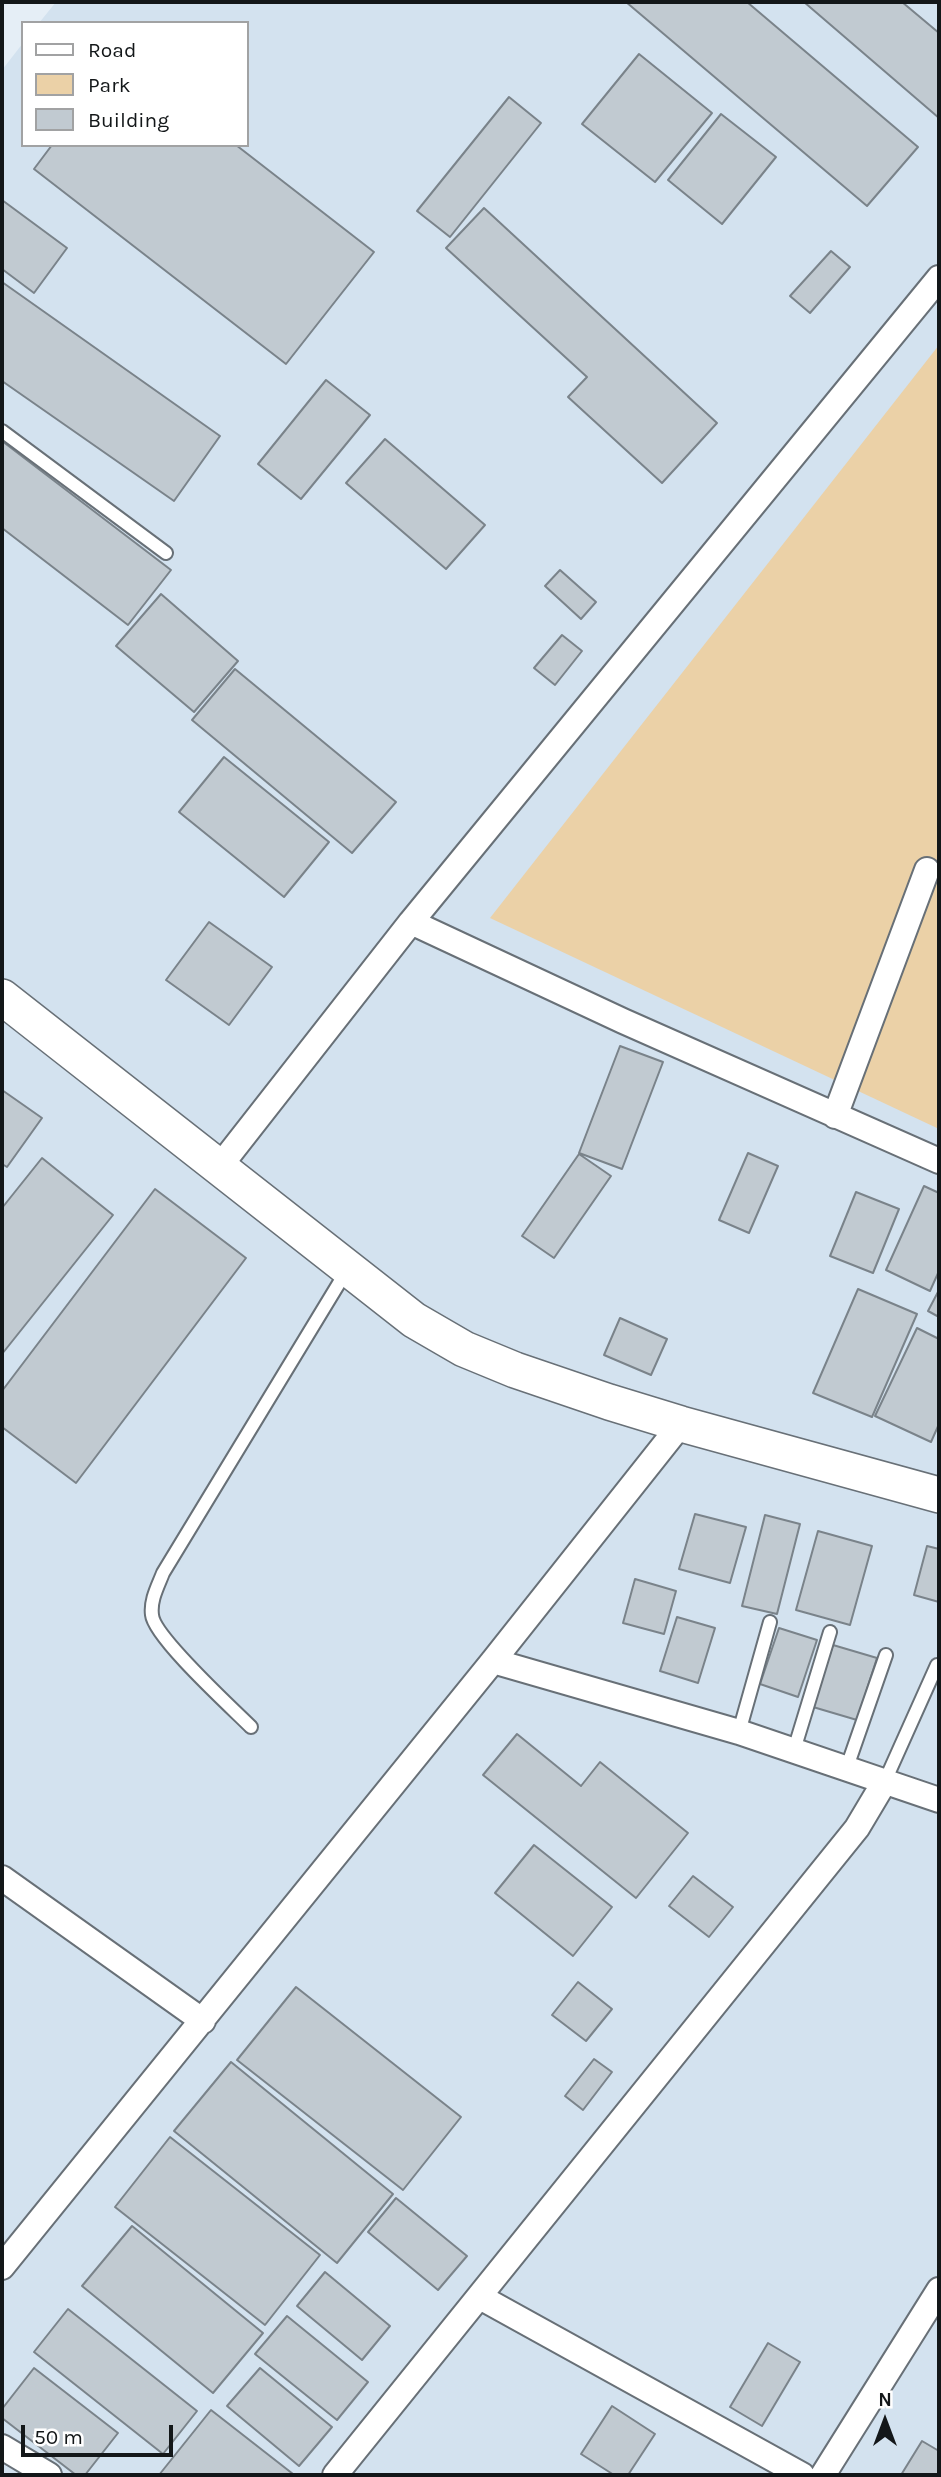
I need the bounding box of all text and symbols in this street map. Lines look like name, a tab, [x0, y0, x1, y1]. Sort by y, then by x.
legend	[21, 21, 248, 147]
text: Road	[88, 38, 136, 62]
text: Park	[88, 73, 131, 97]
text: Building	[88, 108, 169, 132]
north arrow	[850, 2386, 920, 2456]
text: N	[878, 2389, 892, 2411]
scale bar	[24, 2410, 177, 2454]
text: 50 m	[34, 2425, 83, 2449]

